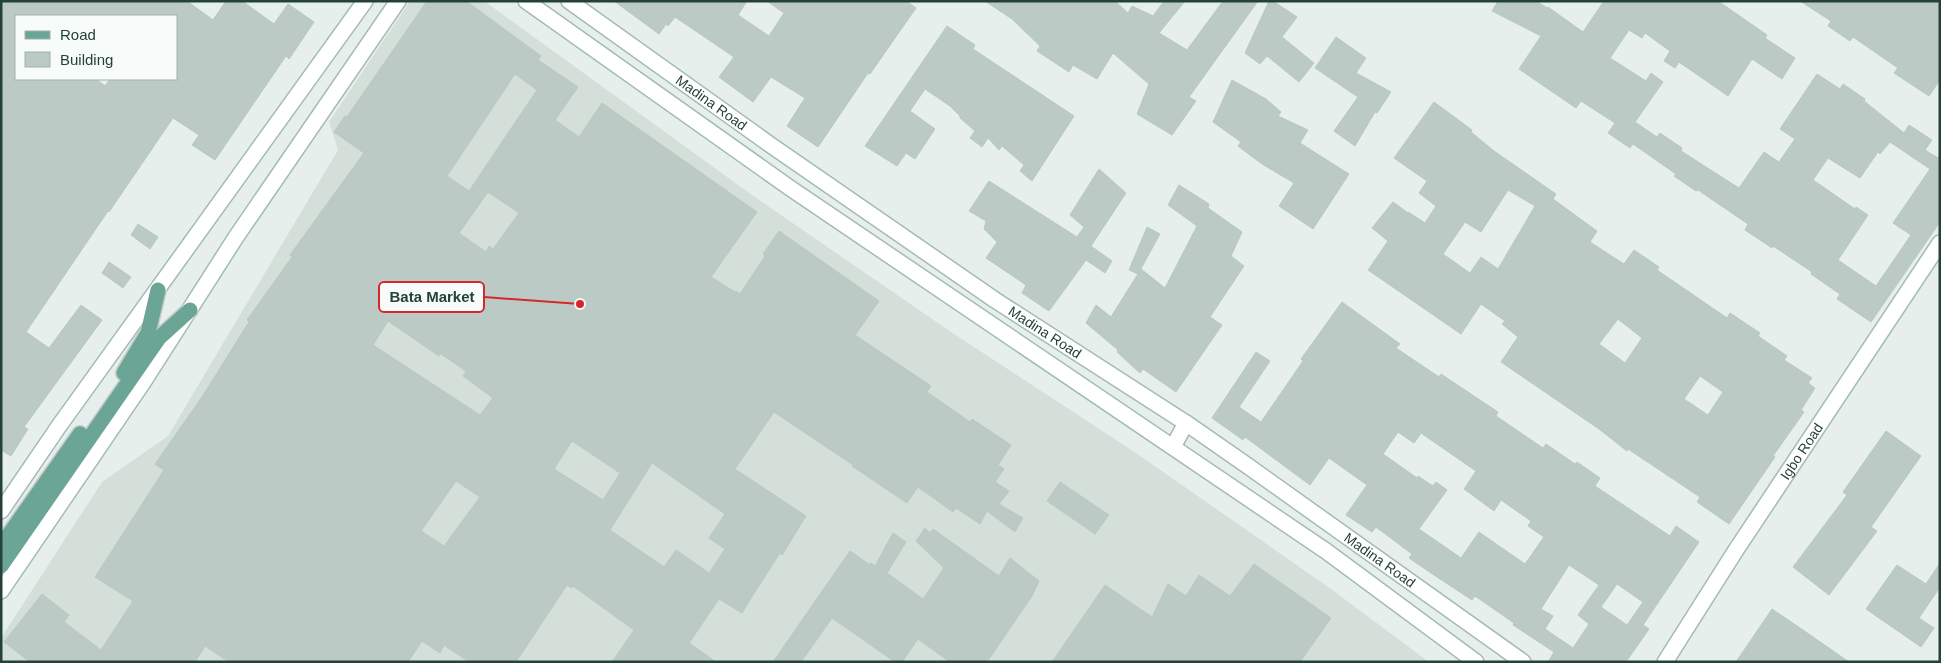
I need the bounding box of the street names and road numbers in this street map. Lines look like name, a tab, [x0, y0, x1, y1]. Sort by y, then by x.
street label: Madina Road	[673, 72, 750, 133]
street label: Madina Road	[1006, 303, 1084, 362]
street label: Igbo Road	[1777, 420, 1826, 483]
street label: Madina Road	[1341, 529, 1418, 591]

